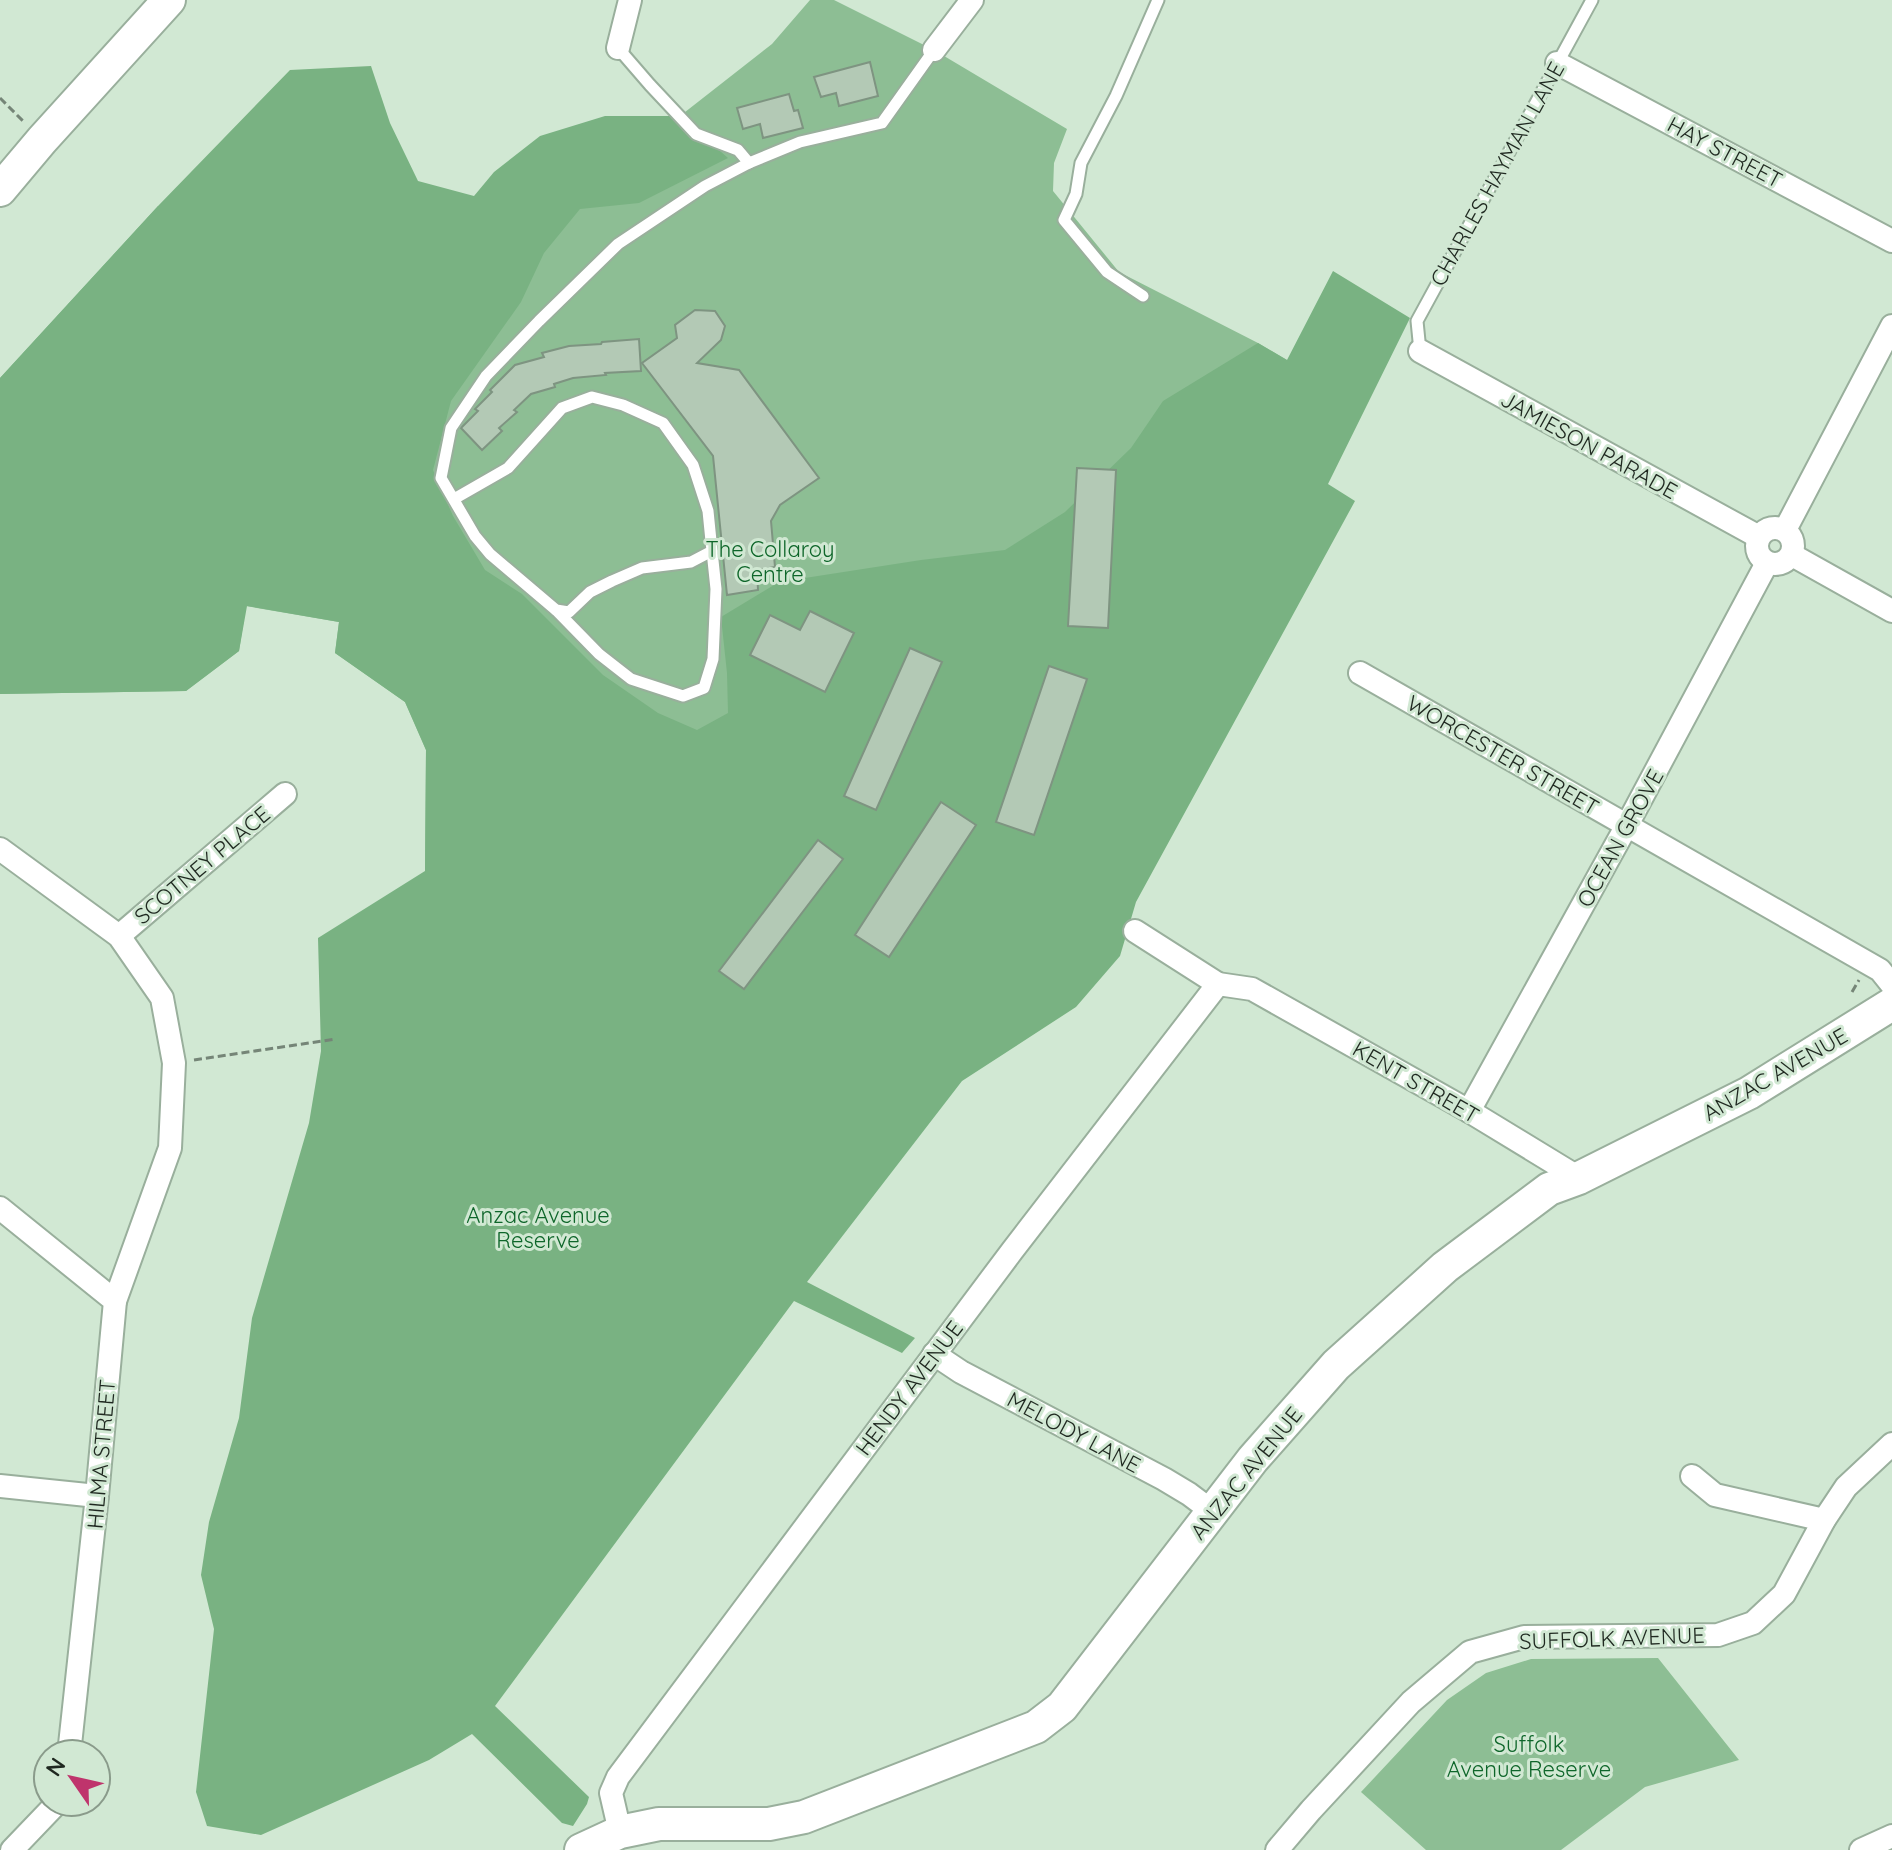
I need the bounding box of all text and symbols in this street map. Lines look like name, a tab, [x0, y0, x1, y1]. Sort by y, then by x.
street label: CHARLES HAYMAN LANE	[1424, 57, 1570, 291]
street label: HAY STREET	[1663, 110, 1787, 194]
street label: JAMIESON PARADE	[1496, 385, 1682, 505]
park label: The Collaroy Centre	[705, 535, 835, 588]
street label: WORCESTER STREET	[1402, 689, 1604, 821]
street label: OCEAN GROVE	[1571, 764, 1669, 912]
street label: SCOTNEY PLACE	[128, 800, 276, 930]
street label: ANZAC AVENUE	[1698, 1021, 1852, 1127]
street label: KENT STREET	[1348, 1035, 1484, 1129]
park label: Anzac Avenue Reserve	[466, 1201, 610, 1254]
street label: HENDY AVENUE	[849, 1315, 969, 1461]
street label: HILMA STREET	[81, 1378, 121, 1530]
street label: MELODY LANE	[1003, 1385, 1145, 1479]
street label: ANZAC AVENUE	[1184, 1401, 1308, 1545]
street label: SUFFOLK AVENUE	[1519, 1621, 1705, 1655]
park label: Suffolk Avenue Reserve	[1447, 1730, 1611, 1783]
north arrow	[32, 1738, 112, 1818]
text: N	[39, 1752, 72, 1781]

